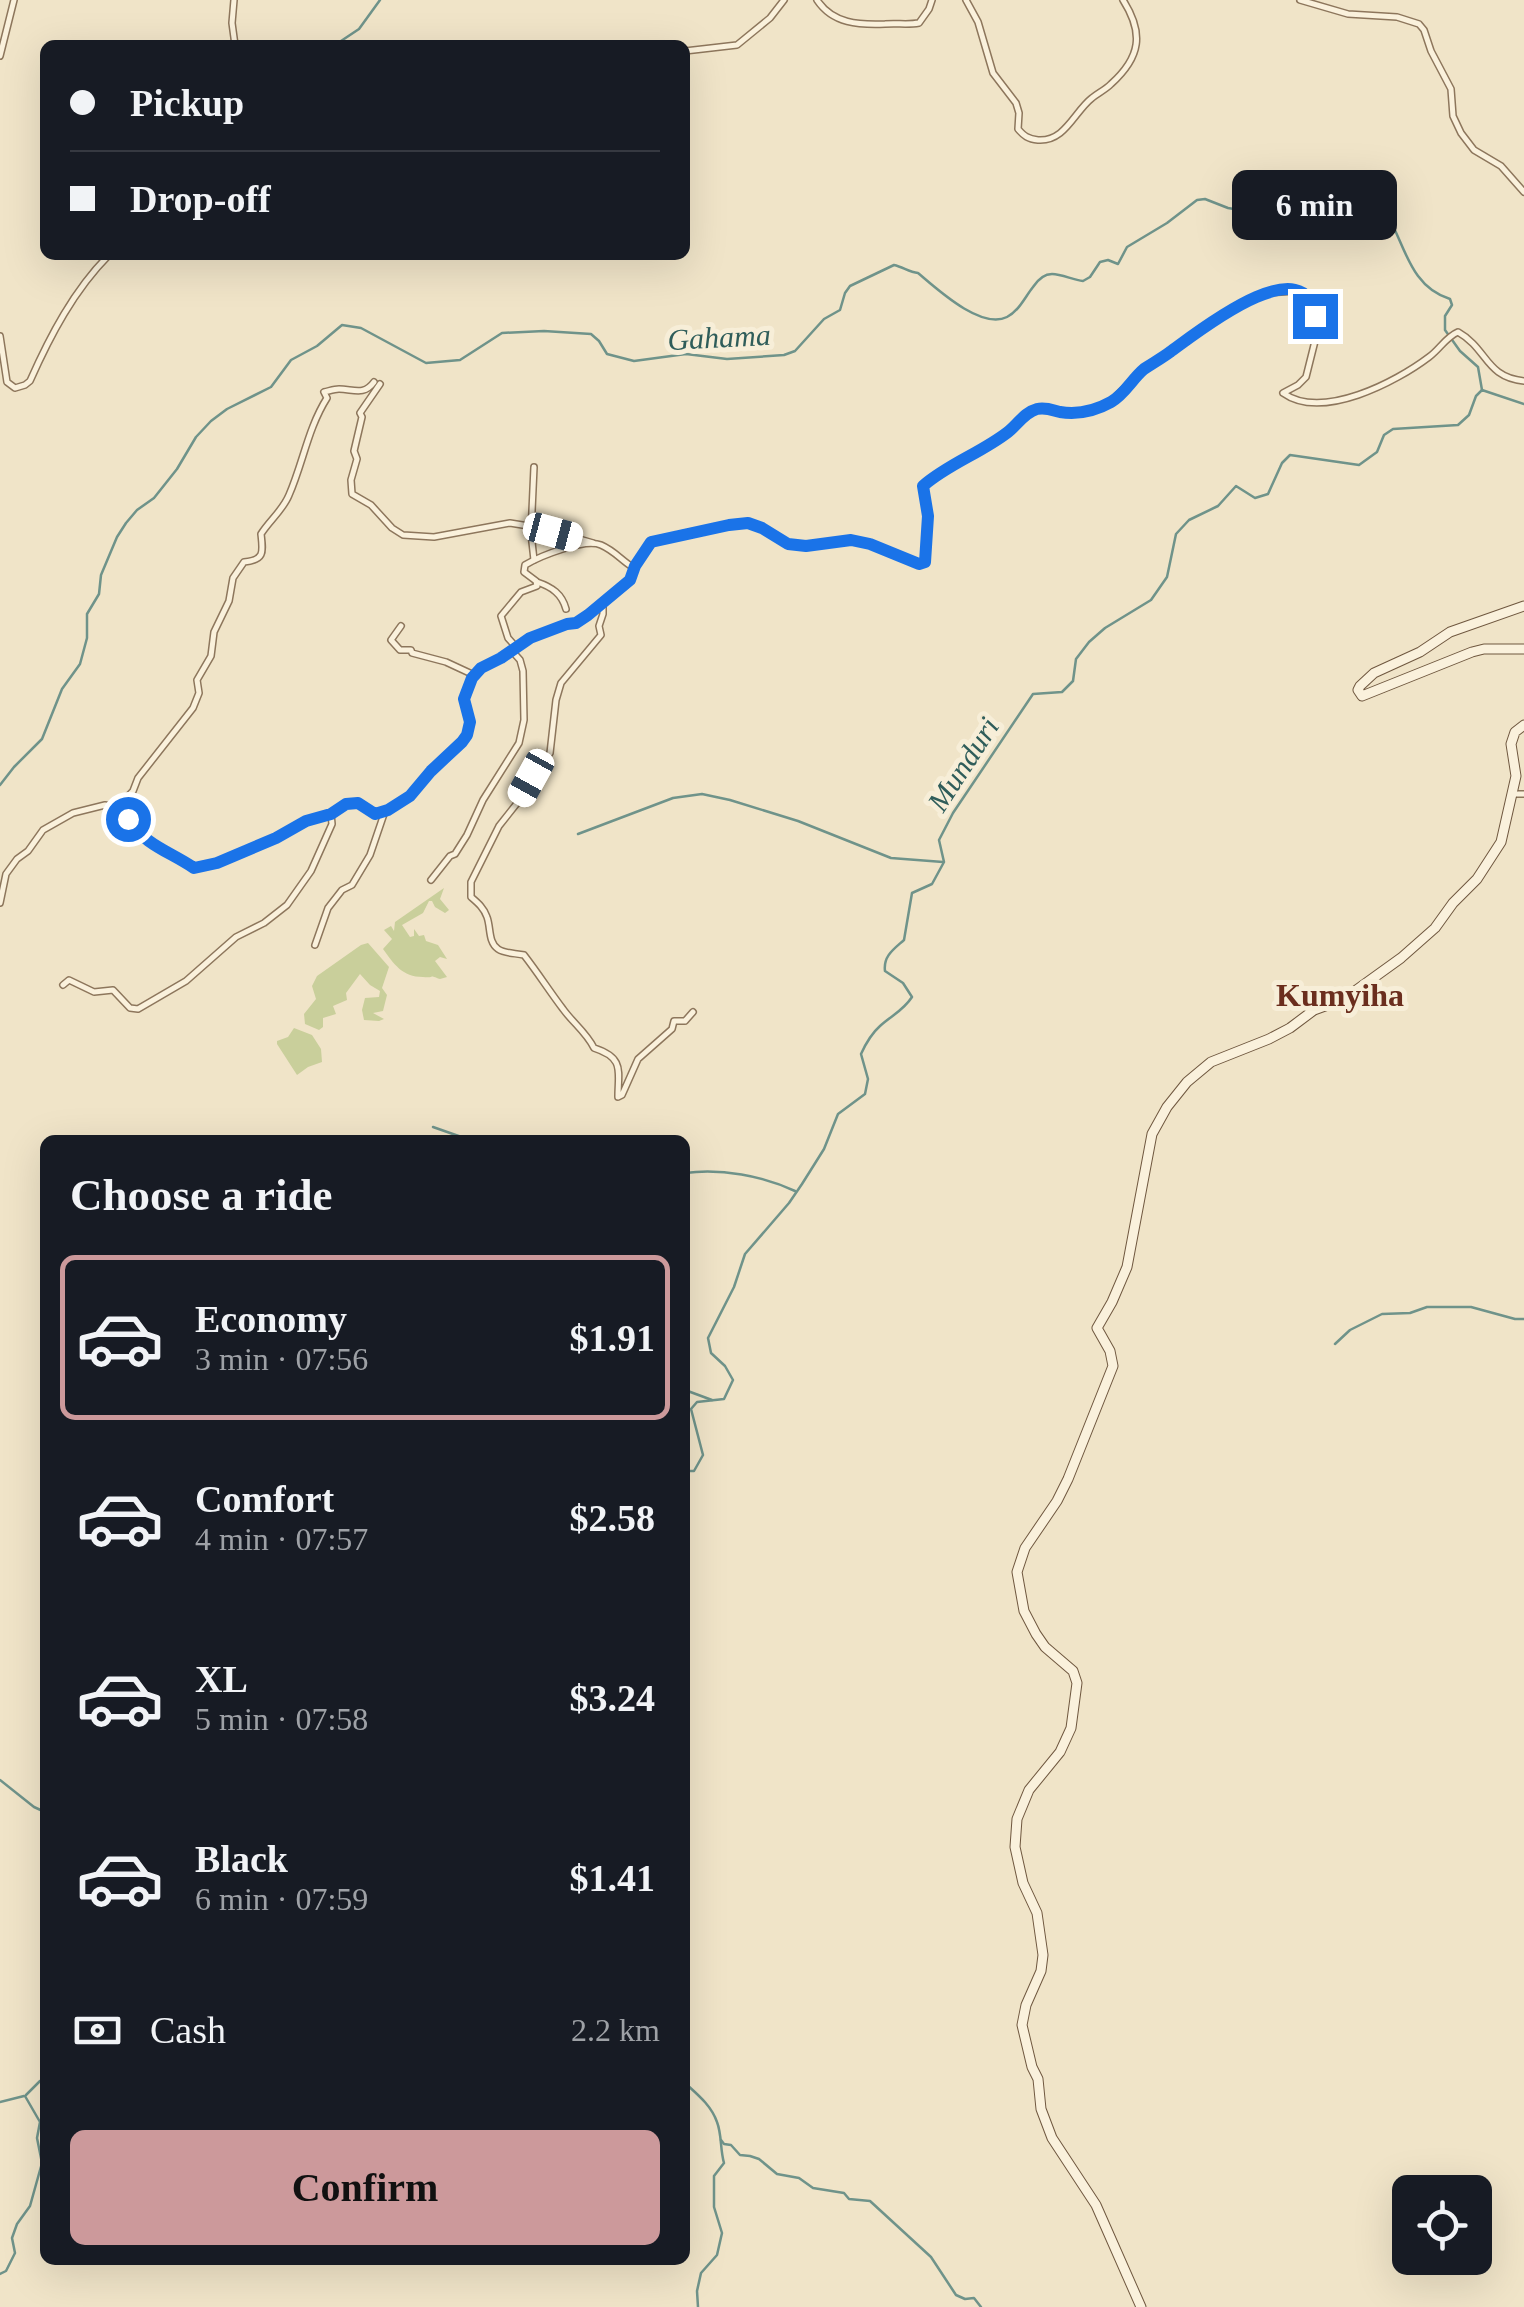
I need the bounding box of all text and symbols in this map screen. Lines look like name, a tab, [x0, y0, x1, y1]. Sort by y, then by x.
text: Pickup	[130, 82, 244, 124]
callout: 6 min	[1232, 171, 1398, 241]
text: Drop-off	[130, 178, 271, 220]
text: 6 min	[1276, 187, 1353, 223]
route end	[1293, 294, 1338, 339]
water label: Gahama	[667, 318, 771, 356]
car	[520, 510, 586, 554]
water label: Munduri	[920, 711, 1005, 818]
car	[503, 744, 559, 812]
route start	[106, 797, 151, 842]
district label: Kumyiha	[1276, 977, 1404, 1013]
text: Choose a ride	[70, 1170, 333, 1220]
icon: car	[75, 1293, 165, 1383]
text: Economy	[195, 1298, 347, 1340]
text: $1.91	[570, 1317, 655, 1359]
text: 3 min · 07:56	[195, 1341, 368, 1377]
icon: car	[75, 1473, 165, 1563]
text: Comfort	[195, 1478, 334, 1520]
text: $2.58	[570, 1497, 655, 1539]
text: 4 min · 07:57	[195, 1521, 368, 1557]
icon: car	[75, 1653, 165, 1743]
text: XL	[195, 1658, 248, 1700]
text: $3.24	[570, 1677, 655, 1719]
text: 5 min · 07:58	[195, 1701, 368, 1737]
icon: car	[75, 1833, 165, 1923]
text: Black	[195, 1838, 288, 1880]
text: $1.41	[570, 1857, 655, 1899]
text: 6 min · 07:59	[195, 1881, 368, 1917]
icon: cash	[70, 2003, 125, 2058]
text: Cash	[150, 2009, 226, 2051]
text: 2.2 km	[571, 2012, 660, 2048]
button: Confirm	[70, 2130, 660, 2245]
map controls	[1392, 2175, 1492, 2275]
button: locate	[1392, 2175, 1492, 2275]

